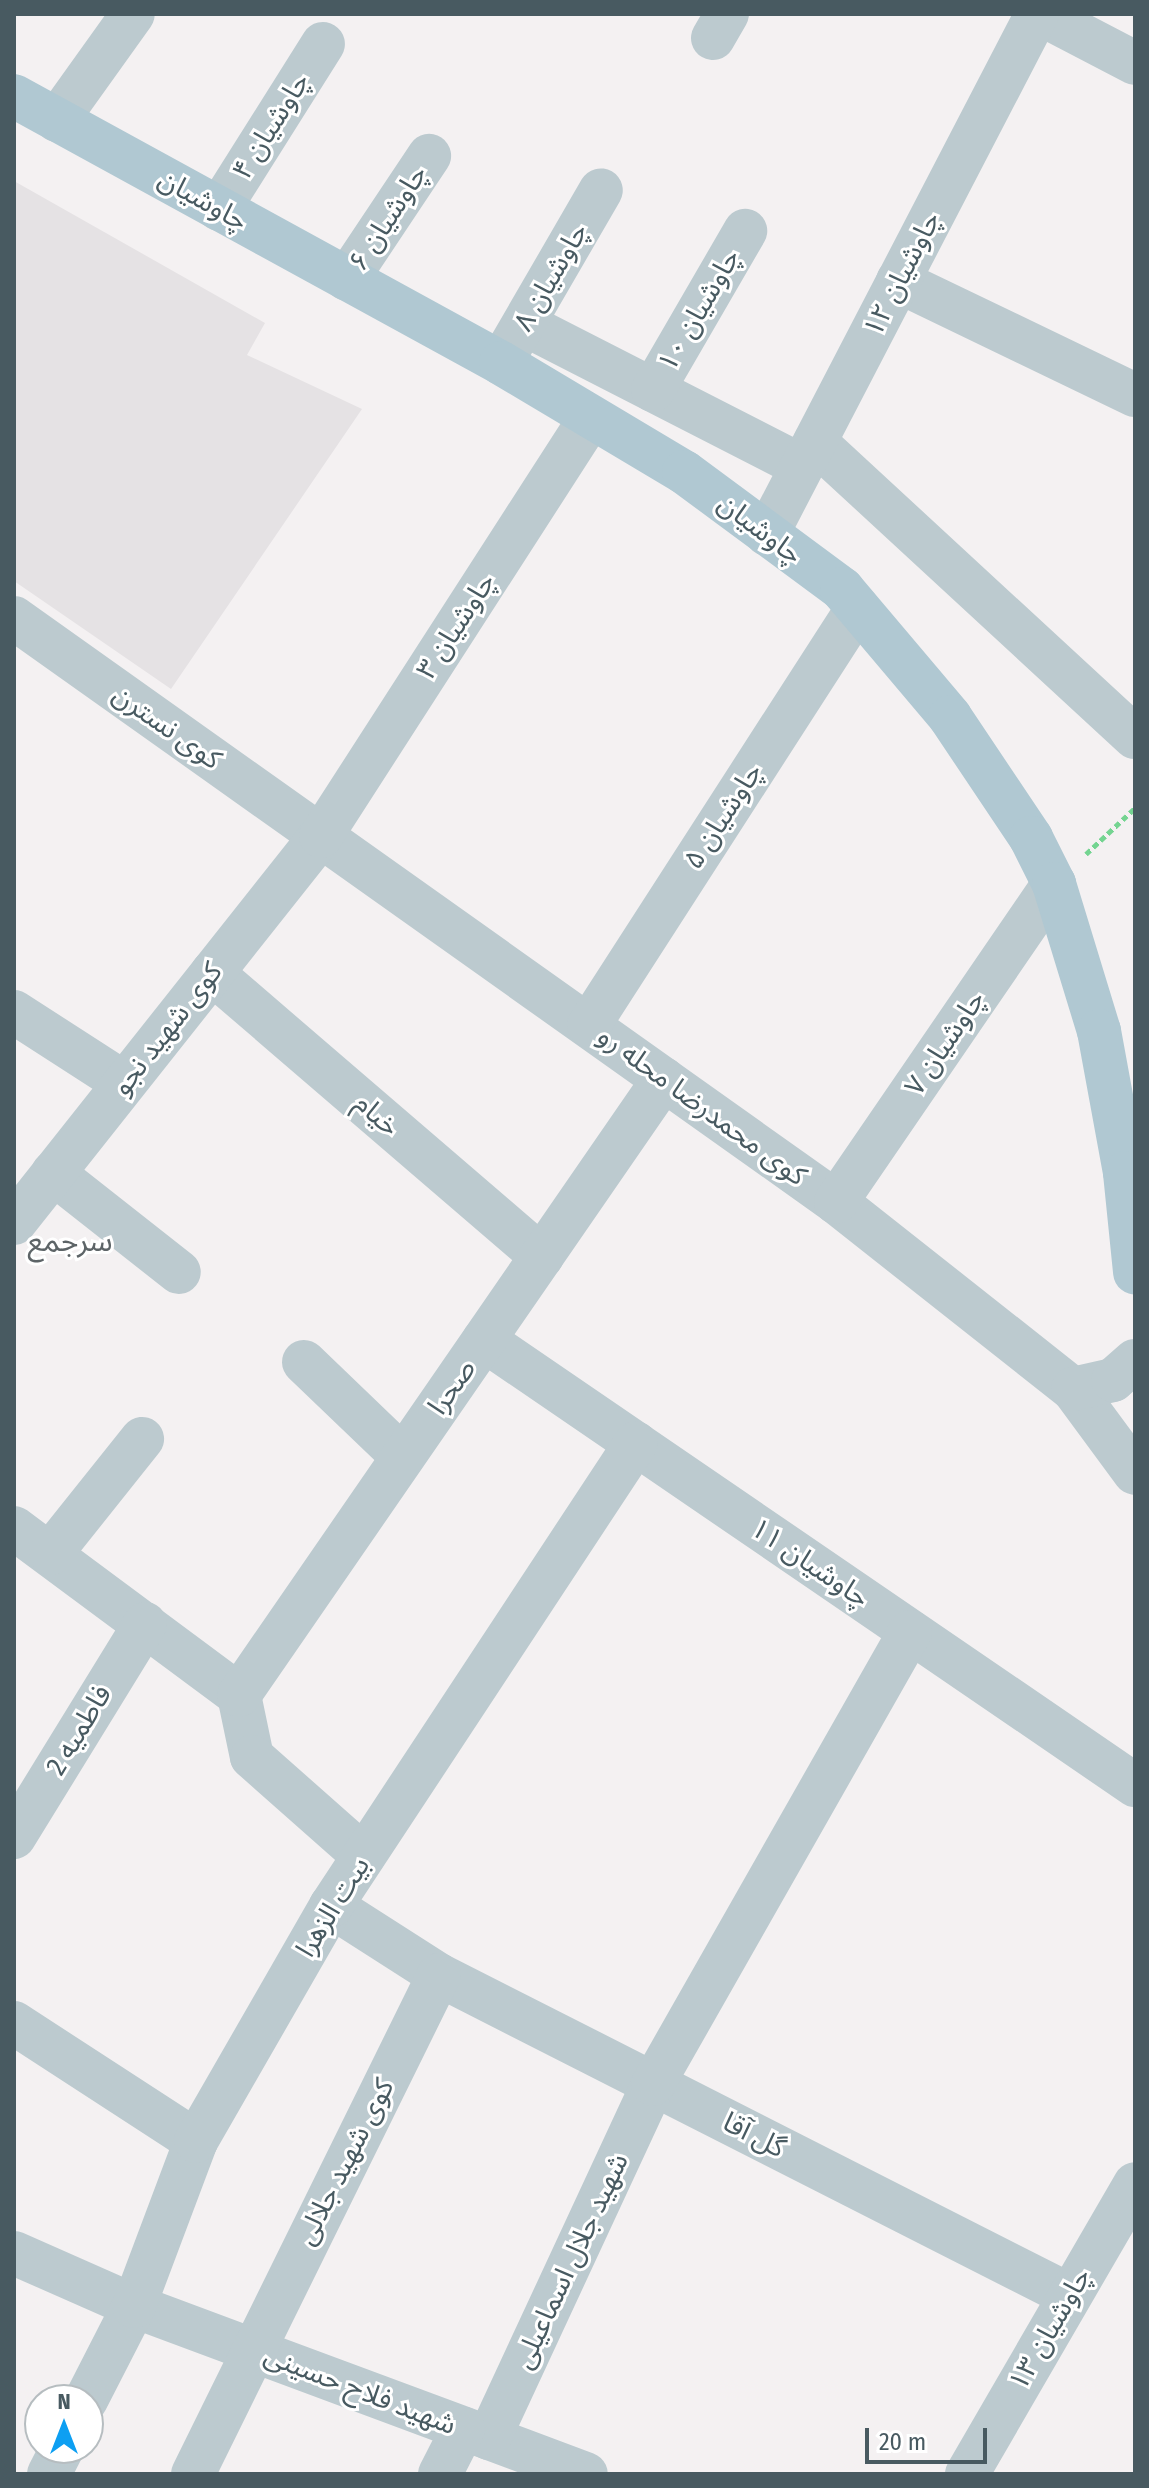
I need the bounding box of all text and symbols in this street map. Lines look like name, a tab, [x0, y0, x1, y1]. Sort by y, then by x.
street label: چاوشیان ۴	[225, 66, 317, 186]
street label: چاوشیان ۶	[341, 159, 435, 277]
street label: چاوشیان	[152, 162, 254, 238]
street label: چاوشیان ۱۲	[856, 206, 948, 342]
street label: چاوشیان ۸	[507, 217, 595, 337]
street label: چاوشیان ۱۰	[651, 243, 747, 377]
street label: چاوشیان	[711, 486, 809, 572]
street label: چاوشیان ۳	[409, 567, 503, 685]
street label: کوی نسترن	[106, 677, 228, 777]
street label: چاوشیان ۵	[676, 757, 770, 875]
street label: کوی شهید نجو	[105, 956, 229, 1102]
street label: چاوشیان ۷	[898, 984, 992, 1102]
street label: کوی محمدرضا محله رو	[591, 1019, 813, 1193]
street label: خیام	[348, 1086, 406, 1144]
district label: سرجمع	[27, 1223, 113, 1259]
street label: صحرا	[421, 1353, 483, 1421]
street label: چاوشیان ۱۱	[744, 1511, 876, 1615]
street label: فاطمیه 2	[39, 1679, 119, 1781]
street label: بیت الزهرا	[289, 1851, 377, 1963]
street label: کوی شهید جلالی	[289, 2073, 401, 2251]
street label: گل آقا	[717, 2105, 791, 2165]
street label: شهید جلال اسماعیلی	[506, 2148, 636, 2374]
street label: چاوشیان ۱۳	[1002, 2262, 1098, 2396]
street label: شهید فلاح حسینی	[259, 2338, 461, 2442]
north arrow	[24, 2384, 104, 2464]
text: N	[57, 2388, 71, 2415]
scale bar	[869, 2412, 991, 2462]
text: 20 m	[879, 2428, 926, 2456]

